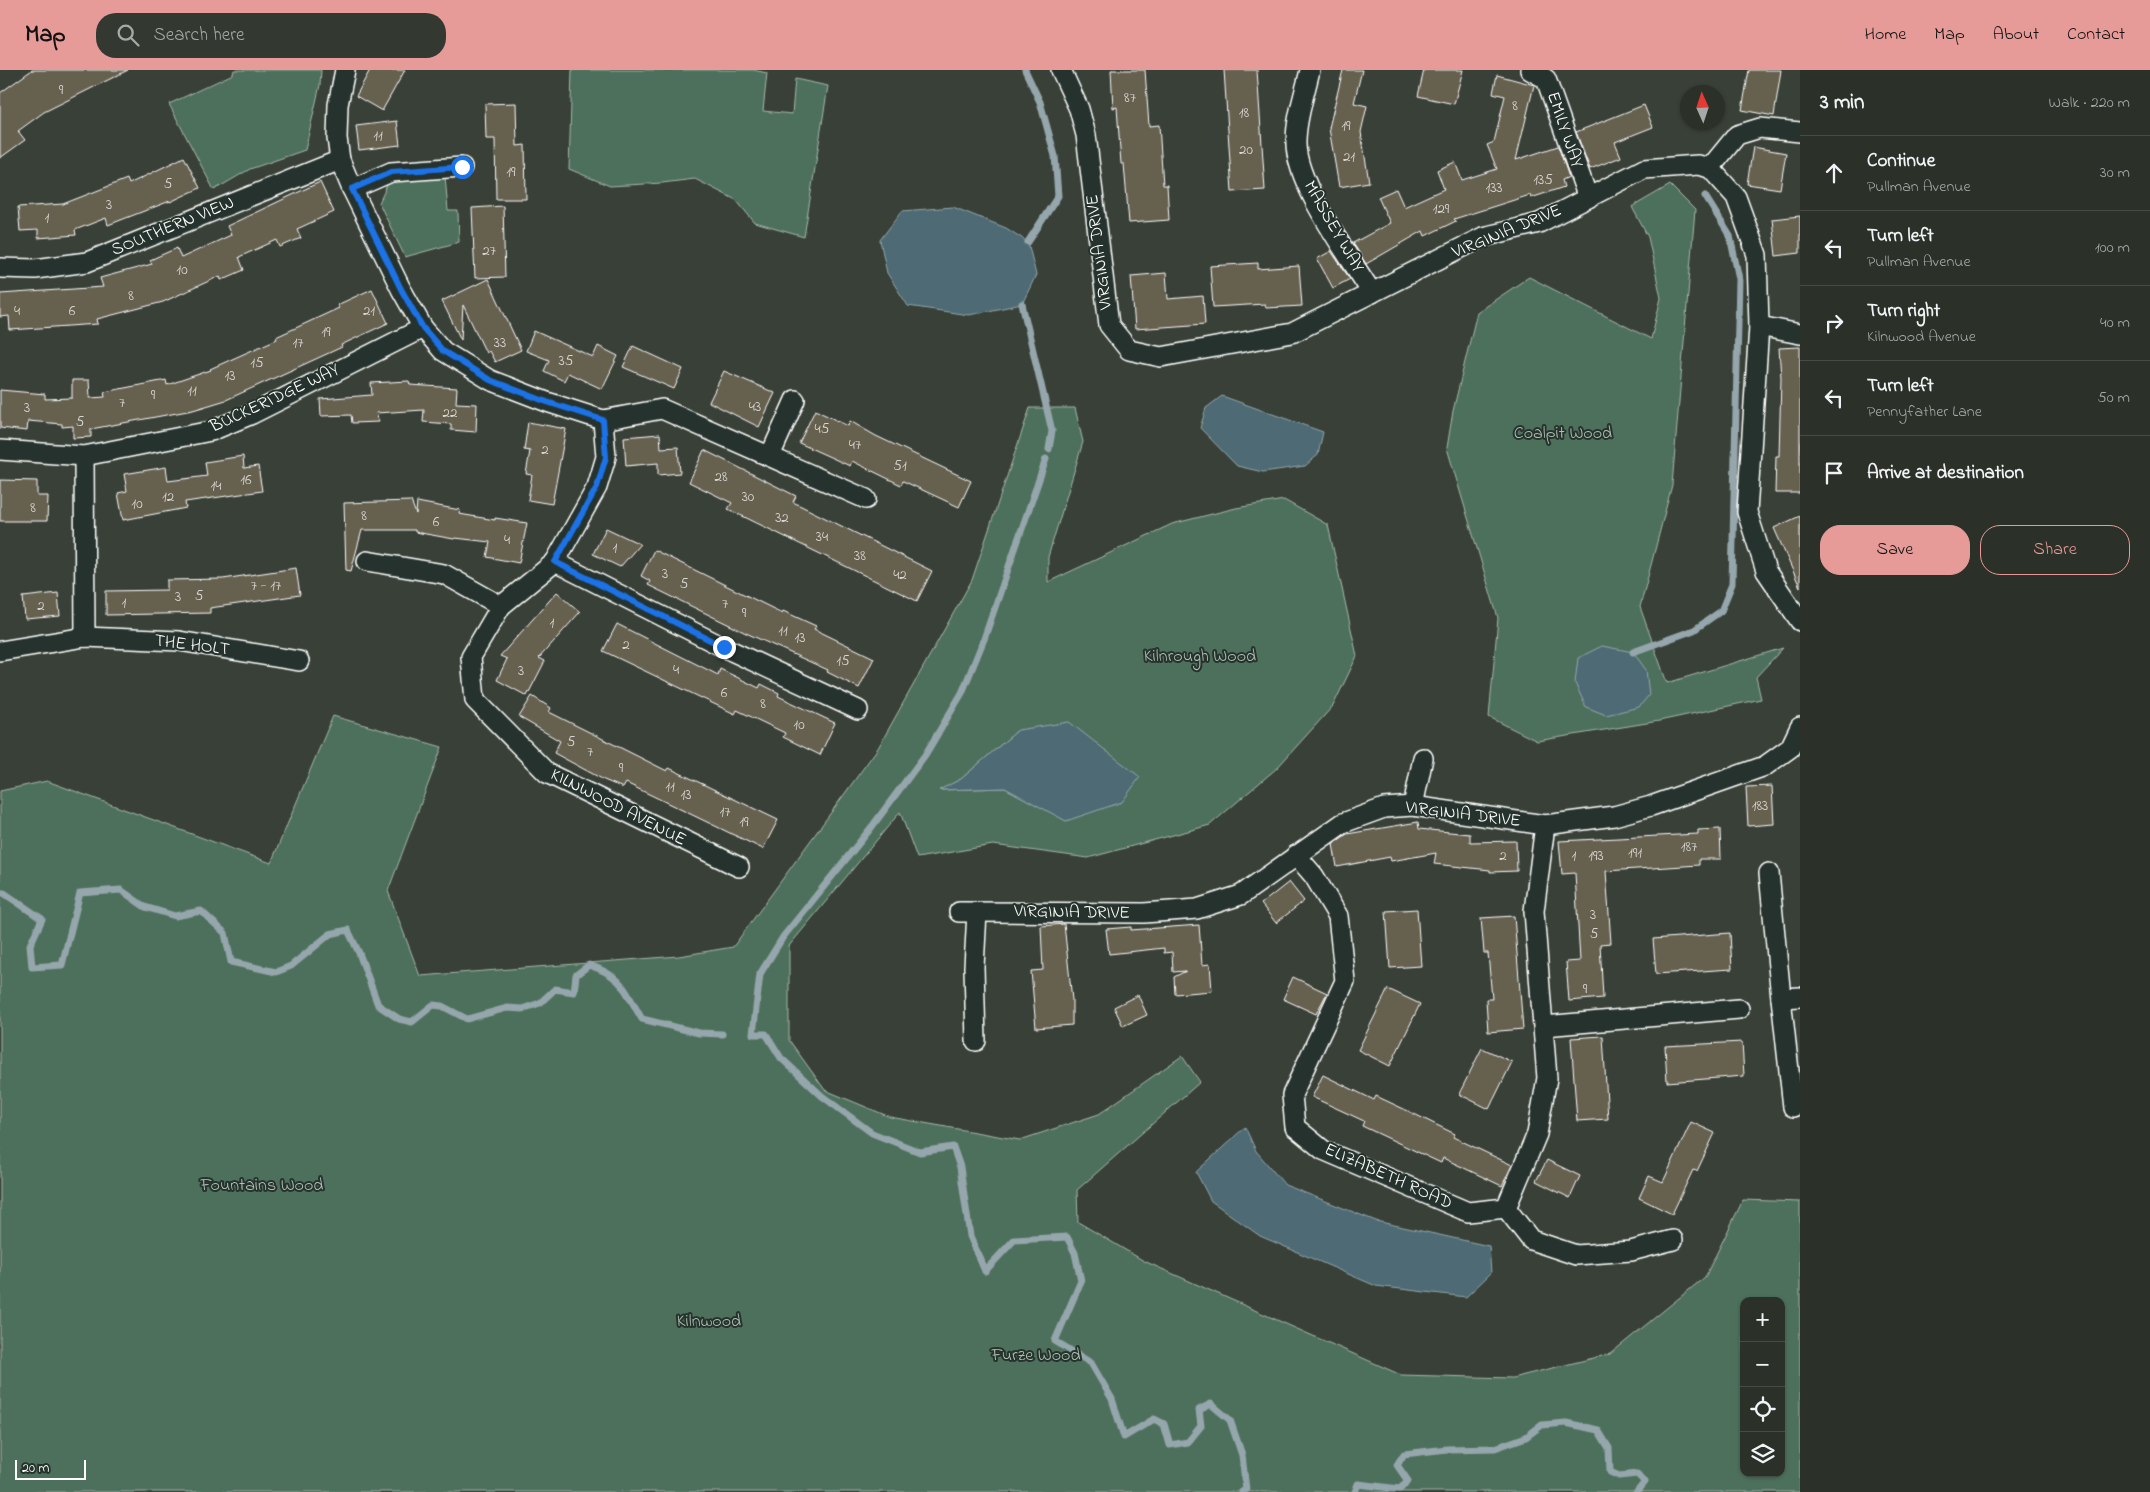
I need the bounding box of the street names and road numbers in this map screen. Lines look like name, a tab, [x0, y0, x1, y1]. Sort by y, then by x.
street label: EMILY WAY	[1539, 89, 1589, 172]
street label: MASSEY WAY	[1296, 176, 1370, 278]
street label: SOUTHERN VIEW	[108, 190, 238, 264]
street label: VIRGINIA DRIVE	[1080, 193, 1120, 312]
street label: VIRGINIA DRIVE	[1447, 198, 1566, 266]
street label: BUCKERIDGE WAY	[205, 357, 345, 441]
street label: THE HOLT	[153, 628, 231, 664]
street label: KILNWOOD AVENUE	[546, 762, 691, 854]
street label: VIRGINIA DRIVE	[1403, 795, 1522, 835]
street label: VIRGINIA DRIVE	[1013, 899, 1130, 927]
street label: ELIZABETH ROAD	[1320, 1137, 1456, 1217]

